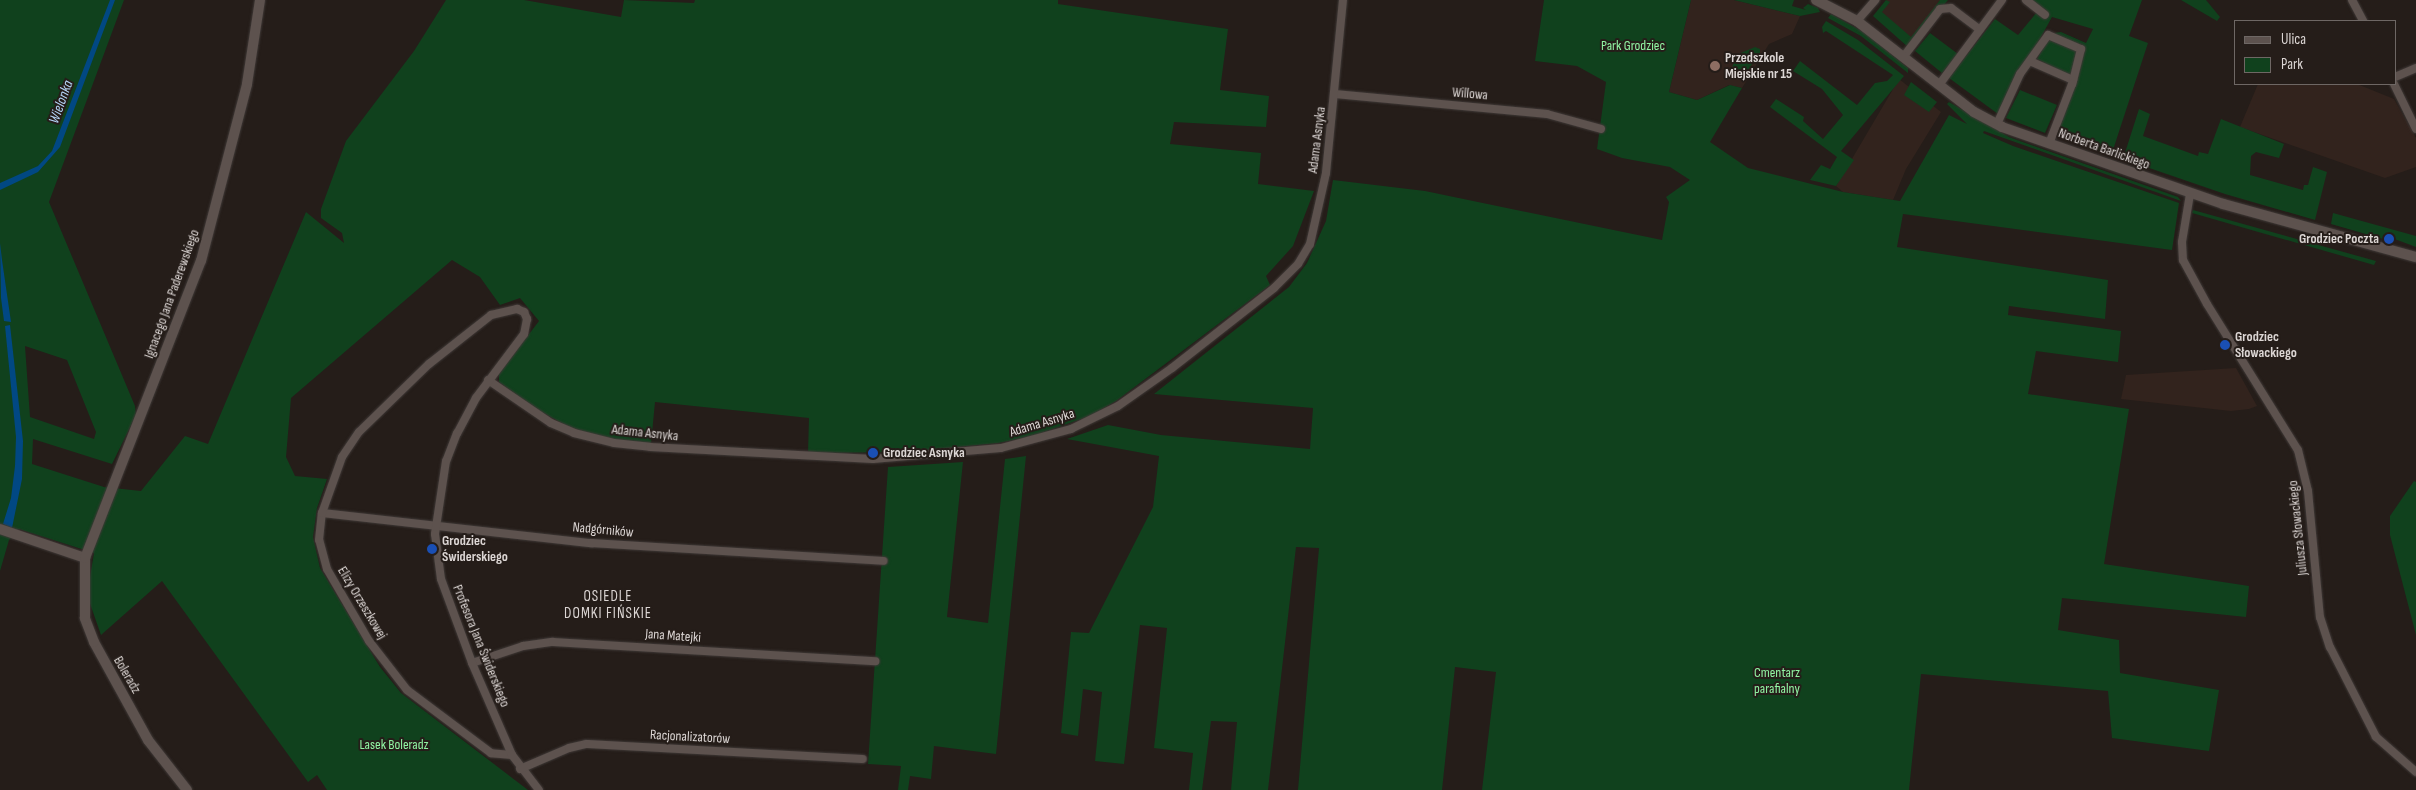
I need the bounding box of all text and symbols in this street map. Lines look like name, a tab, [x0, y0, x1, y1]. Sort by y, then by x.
legend	[2234, 20, 2396, 85]
text: Ulica	[2281, 30, 2306, 49]
park label: Park Grodziec	[1601, 38, 1665, 54]
place label: Przedszkole Miejskie nr 15	[1725, 50, 1792, 82]
text: Park	[2281, 55, 2303, 74]
marker: Przedszkole Miejskie nr 15	[1709, 60, 1721, 72]
water label: Wielonka	[45, 78, 77, 126]
street label: Willowa	[1451, 84, 1489, 104]
street label: Adama Asnyka	[1305, 106, 1329, 174]
street label: Norberta Barlickiego	[2056, 125, 2152, 173]
street label: Ignacego Jana Paderewskiego	[141, 227, 203, 361]
place label: Grodziec Poczta	[2299, 231, 2379, 247]
marker: Grodziec Poczta	[2383, 233, 2395, 245]
place label: Grodziec Słowackiego	[2235, 329, 2297, 362]
marker: Grodziec Słowackiego	[2219, 339, 2231, 351]
street label: Adama Asnyka	[1008, 405, 1076, 441]
street label: Adama Asnyka	[611, 421, 679, 445]
place label: Grodziec Asnyka	[883, 445, 965, 461]
marker: Grodziec Asnyka	[867, 447, 879, 459]
street label: Juliusza Słowackiego	[2285, 480, 2311, 576]
street label: Nadgórników	[572, 519, 634, 541]
place label: Grodziec Świderskiego	[442, 533, 508, 566]
marker: Grodziec Świderskiego	[426, 543, 438, 555]
street label: Elizy Orzeszkowej	[334, 564, 390, 642]
street label: Profesora Jana Świderskiego	[449, 582, 513, 710]
district label: OSIEDLE DOMKI FIŃSKIE	[562, 587, 654, 622]
street label: Jana Matejki	[645, 626, 701, 646]
street label: Boleradz	[110, 653, 144, 697]
park label: Cmentarz parafialny	[1754, 665, 1800, 698]
street label: Racjonalizatorów	[649, 727, 731, 747]
park label: Lasek Boleradz	[359, 737, 429, 753]

